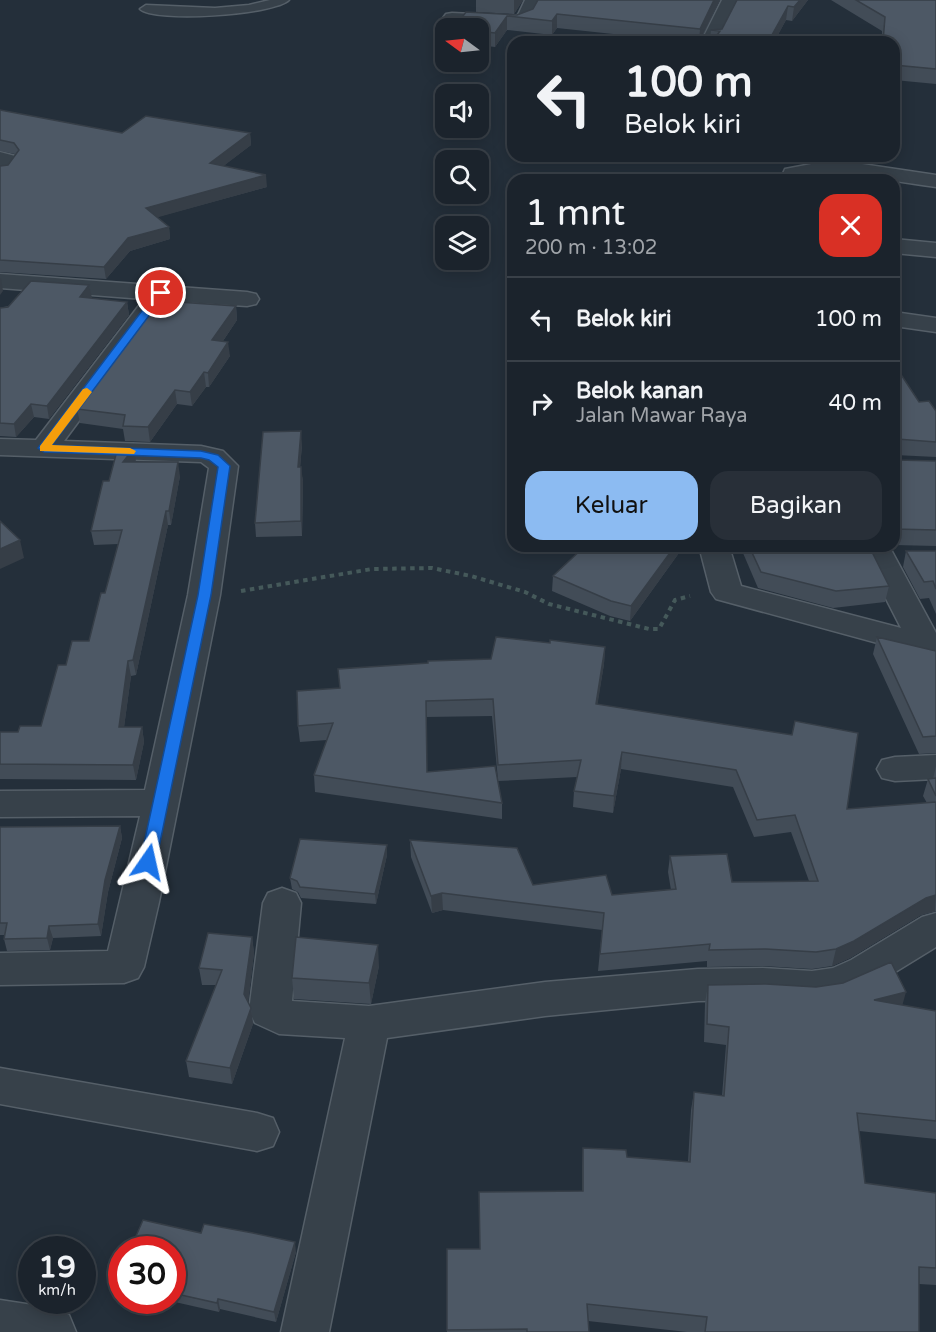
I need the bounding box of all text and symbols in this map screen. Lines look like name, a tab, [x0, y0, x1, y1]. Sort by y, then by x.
north arrow	[435, 18, 489, 72]
map controls	[435, 18, 489, 270]
text: 100 m	[624, 57, 753, 108]
icon: left	[525, 60, 603, 138]
button: sound	[435, 84, 489, 138]
text: Belok kiri	[624, 108, 741, 141]
button: search	[435, 150, 489, 204]
text: 1 mnt	[525, 192, 625, 235]
button: close	[819, 194, 882, 257]
button: layers	[435, 216, 489, 270]
text: 200 m · 13:02	[525, 236, 657, 260]
pin	[135, 267, 186, 318]
icon: arrive	[144, 276, 177, 309]
icon: left	[525, 303, 558, 336]
text: Belok kiri	[576, 306, 672, 332]
text: 100 m	[815, 306, 882, 332]
text: Belok kanan	[576, 378, 703, 404]
icon: right	[525, 387, 558, 420]
text: 40 m	[828, 390, 882, 416]
text: Jalan Mawar Raya	[576, 404, 748, 428]
button: Keluar	[525, 471, 698, 540]
button: Bagikan	[710, 471, 882, 540]
position arrow	[116, 830, 180, 894]
speed limit sign: 30	[108, 1236, 186, 1314]
text: 19	[38, 1249, 76, 1286]
text: km/h	[38, 1281, 76, 1299]

